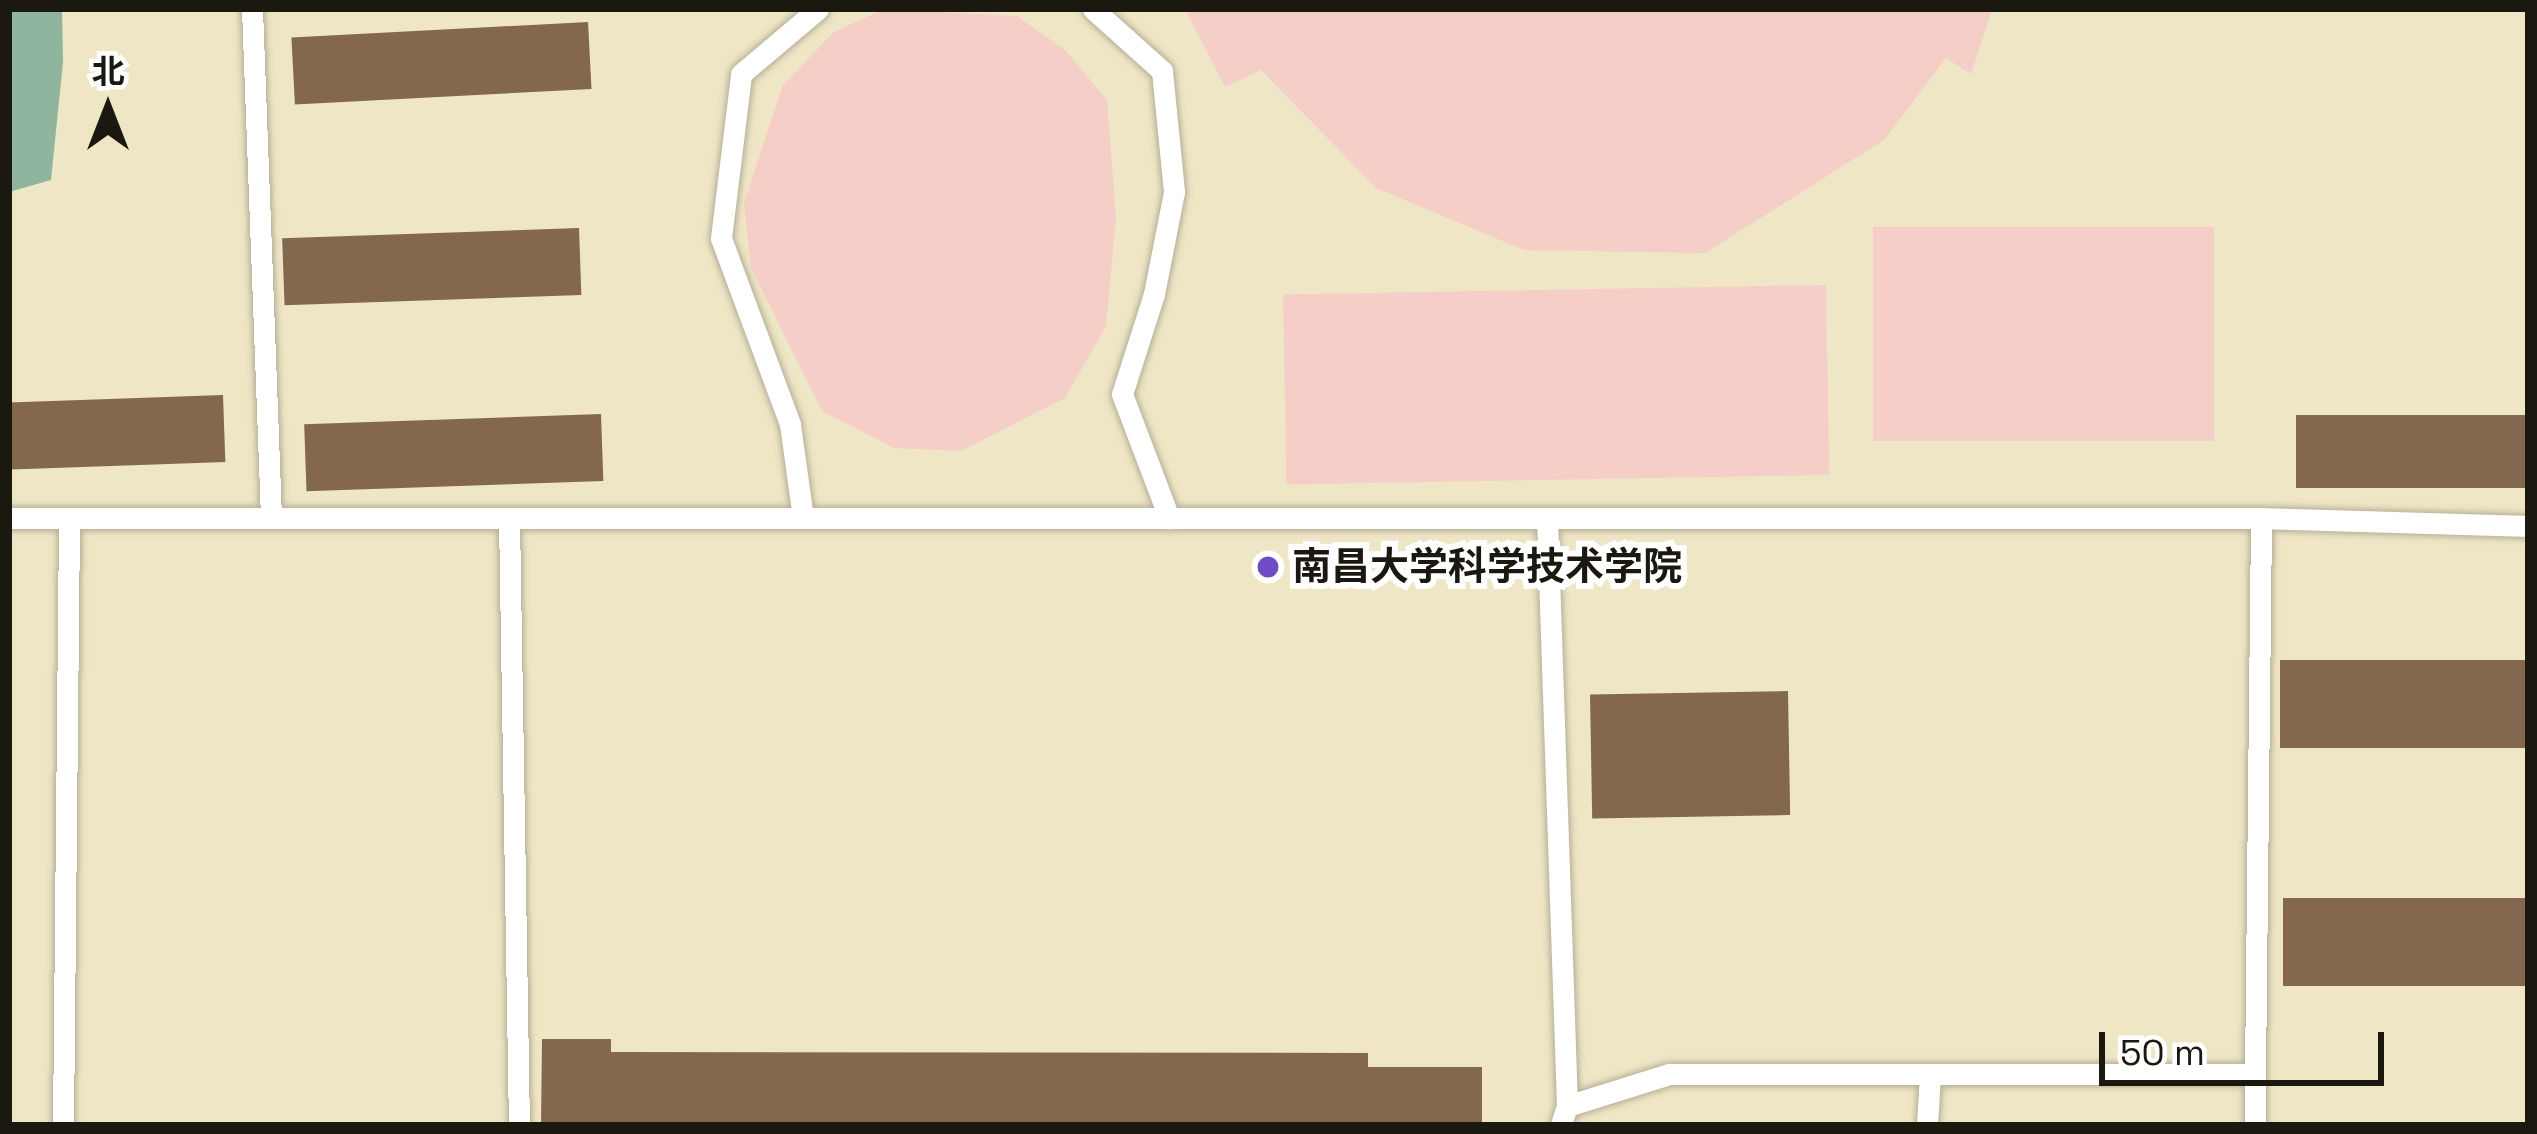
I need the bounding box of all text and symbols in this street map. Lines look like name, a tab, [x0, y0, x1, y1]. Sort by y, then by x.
north arrow	[48, 48, 168, 168]
text: 北	[92, 51, 125, 93]
place label: 南昌大学科学技术学院	[1292, 544, 1682, 590]
marker: 南昌大学科学技术学院	[1255, 554, 1281, 580]
scale bar	[2105, 1008, 2390, 1082]
text: 50 m	[2120, 1030, 2205, 1076]

